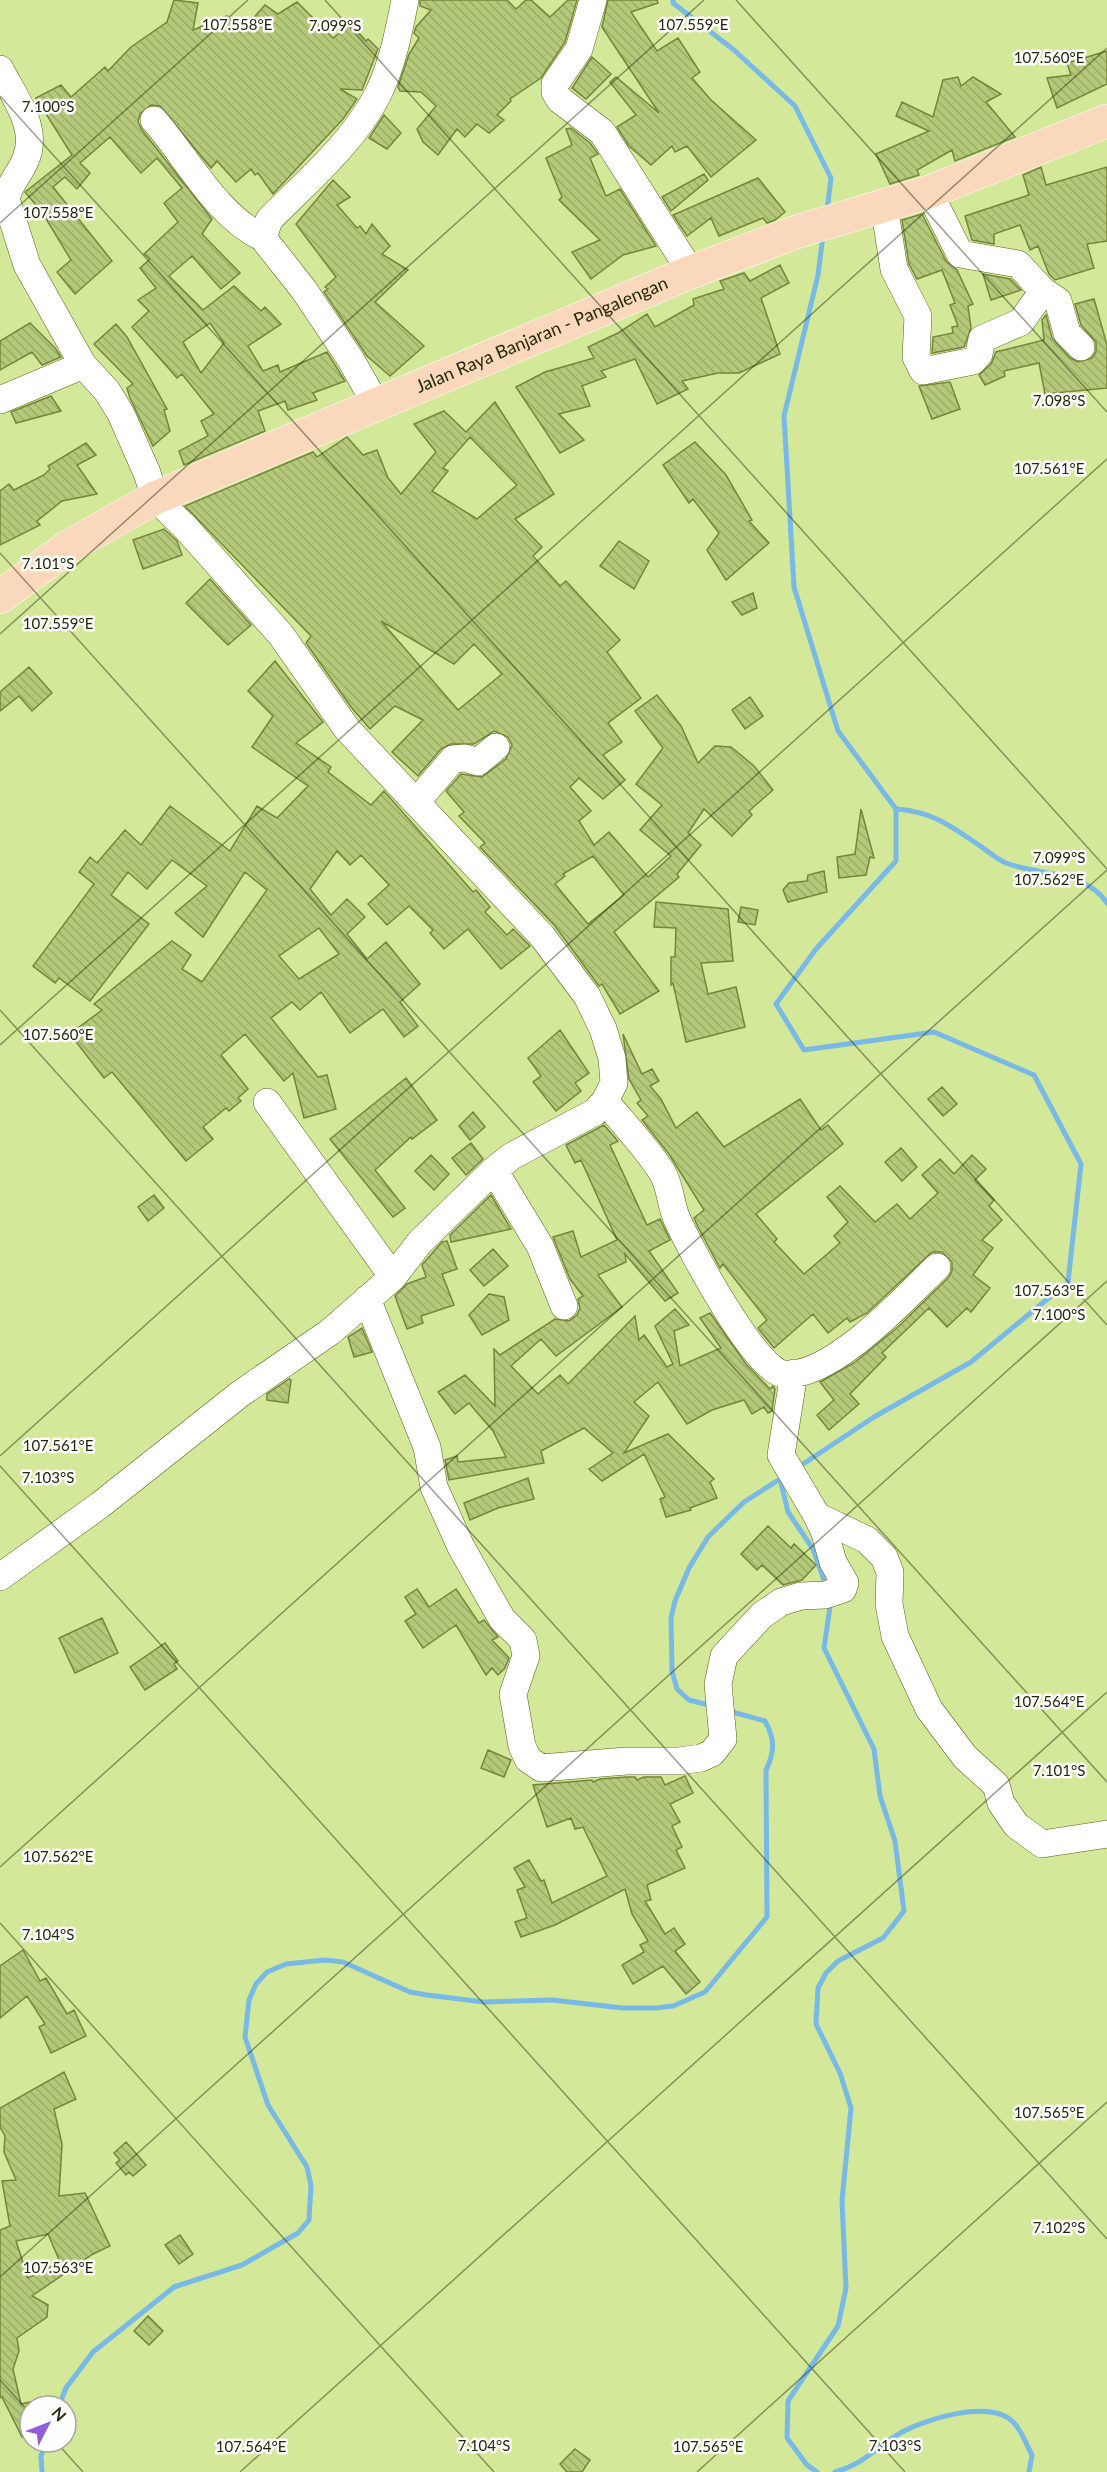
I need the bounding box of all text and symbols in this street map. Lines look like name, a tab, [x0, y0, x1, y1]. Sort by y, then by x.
text: 107.558°E	[202, 15, 272, 33]
text: 107.559°E	[658, 15, 728, 33]
text: 7.099°S	[309, 16, 361, 34]
text: 107.560°E	[1014, 48, 1084, 66]
text: 7.100°S	[22, 97, 74, 115]
text: 107.558°E	[23, 203, 93, 221]
street label: Jalan Raya Banjaran - Pangalengan	[412, 271, 671, 397]
text: 7.098°S	[1033, 391, 1085, 409]
text: 107.561°E	[1014, 459, 1084, 477]
text: 7.101°S	[22, 554, 74, 572]
text: 107.559°E	[23, 614, 93, 632]
text: 7.099°S	[1033, 848, 1085, 866]
text: 107.562°E	[1014, 870, 1084, 888]
text: 107.560°E	[23, 1025, 93, 1043]
text: 107.563°E	[1014, 1281, 1084, 1299]
text: 7.100°S	[1033, 1305, 1085, 1323]
text: 107.561°E	[23, 1436, 93, 1454]
text: 7.103°S	[22, 1468, 74, 1486]
text: 107.564°E	[1014, 1692, 1084, 1710]
text: 7.101°S	[1033, 1761, 1085, 1779]
text: 107.562°E	[23, 1847, 93, 1865]
text: 7.104°S	[22, 1925, 74, 1943]
text: 107.565°E	[1014, 2103, 1084, 2121]
text: 7.102°S	[1033, 2218, 1085, 2236]
text: 107.563°E	[23, 2258, 93, 2276]
north arrow	[18, 2394, 78, 2454]
text: N	[48, 2403, 71, 2425]
text: 7.104°S	[458, 2436, 510, 2454]
text: 7.103°S	[869, 2436, 921, 2454]
text: 107.564°E	[216, 2437, 286, 2455]
text: 107.565°E	[673, 2437, 743, 2455]

